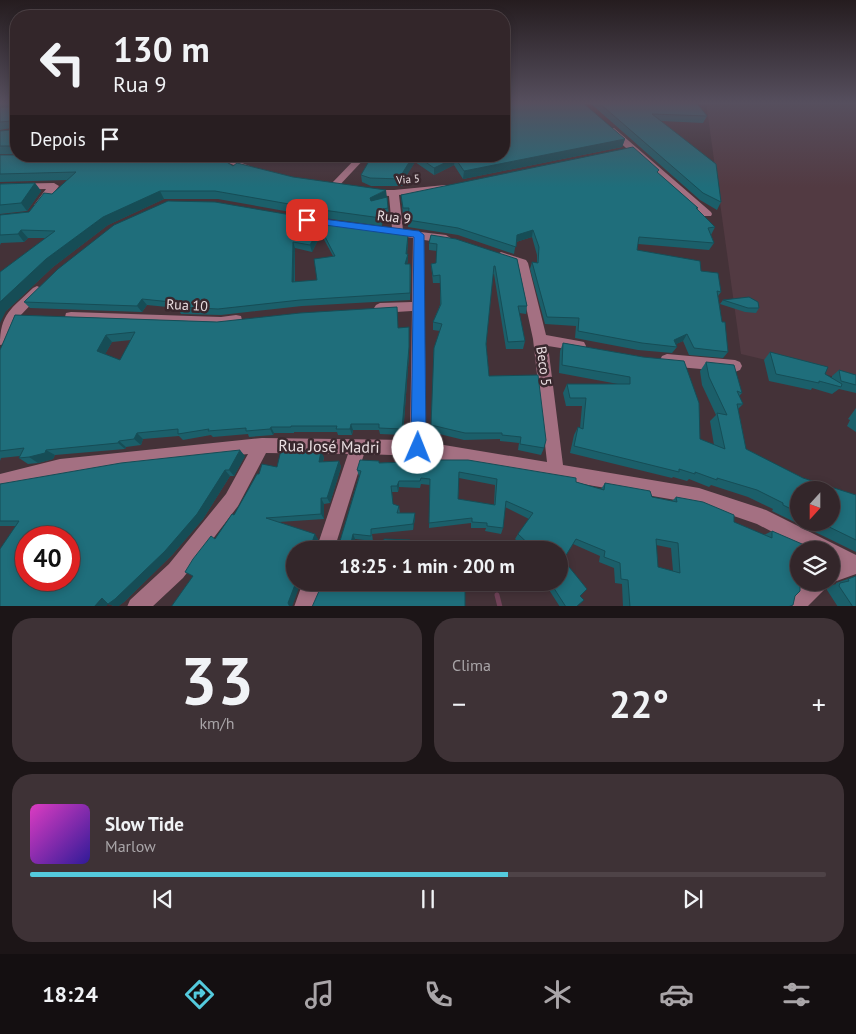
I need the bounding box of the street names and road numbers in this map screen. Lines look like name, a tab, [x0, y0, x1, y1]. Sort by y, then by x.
street label: Via 5	[395, 171, 420, 187]
street label: Rua 9	[376, 206, 412, 228]
street label: Rua 10	[166, 295, 209, 315]
street label: Beco 5	[532, 345, 556, 387]
street label: Rua José Madri	[278, 435, 380, 457]

